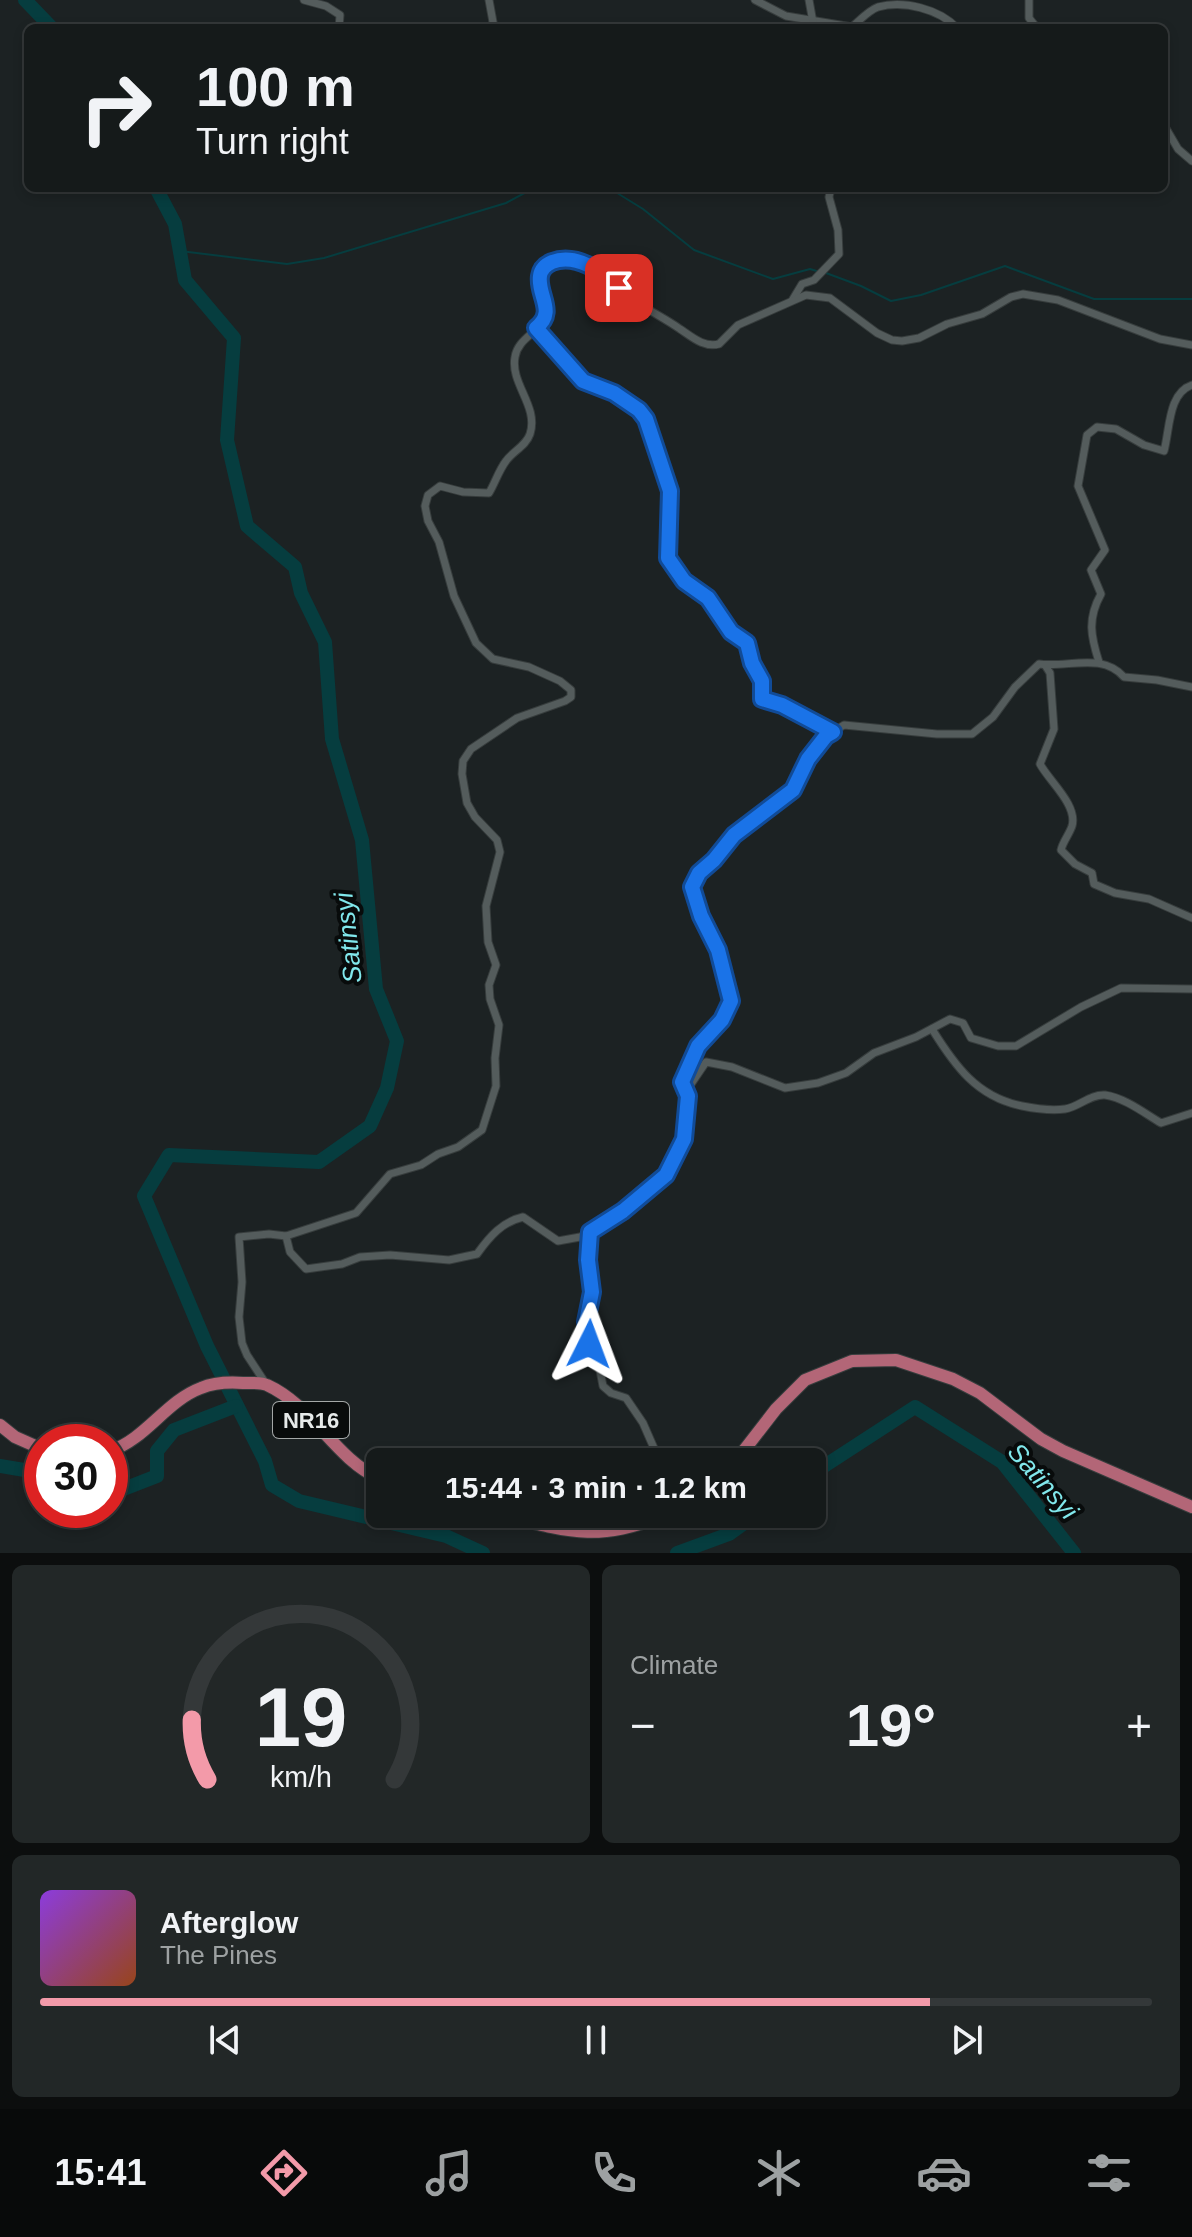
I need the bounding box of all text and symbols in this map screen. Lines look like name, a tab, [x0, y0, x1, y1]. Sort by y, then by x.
text: 100 m	[196, 55, 355, 118]
icon: right	[64, 56, 168, 160]
text: Turn right	[196, 121, 349, 162]
pin	[585, 254, 653, 322]
icon: arrive	[597, 266, 641, 310]
water label: Satinsyi	[328, 890, 368, 985]
position arrow	[547, 1302, 631, 1386]
road number: NR16	[273, 1402, 349, 1438]
speed limit sign: 30	[24, 1424, 128, 1528]
water label: Satinsyi	[1002, 1437, 1085, 1526]
text: 15:44 · 3 min · 1.2 km	[445, 1471, 747, 1504]
text: Climate	[630, 1650, 718, 1680]
text: 19	[255, 1671, 347, 1764]
text: 19°	[846, 1692, 936, 1759]
text: −	[630, 1701, 656, 1750]
text: +	[1126, 1701, 1152, 1750]
text: km/h	[270, 1761, 332, 1793]
text: Afterglow	[160, 1906, 298, 1939]
text: The Pines	[160, 1940, 277, 1970]
icon: previous	[203, 2018, 247, 2062]
icon: pause	[574, 2018, 618, 2062]
icon: next	[945, 2018, 989, 2062]
icon: directions	[256, 2145, 312, 2201]
icon: music	[421, 2145, 477, 2201]
icon: phone	[586, 2145, 642, 2201]
icon: climate	[751, 2145, 807, 2201]
icon: car	[916, 2145, 972, 2201]
icon: filters	[1081, 2145, 1137, 2201]
text: 15:41	[55, 2152, 147, 2193]

